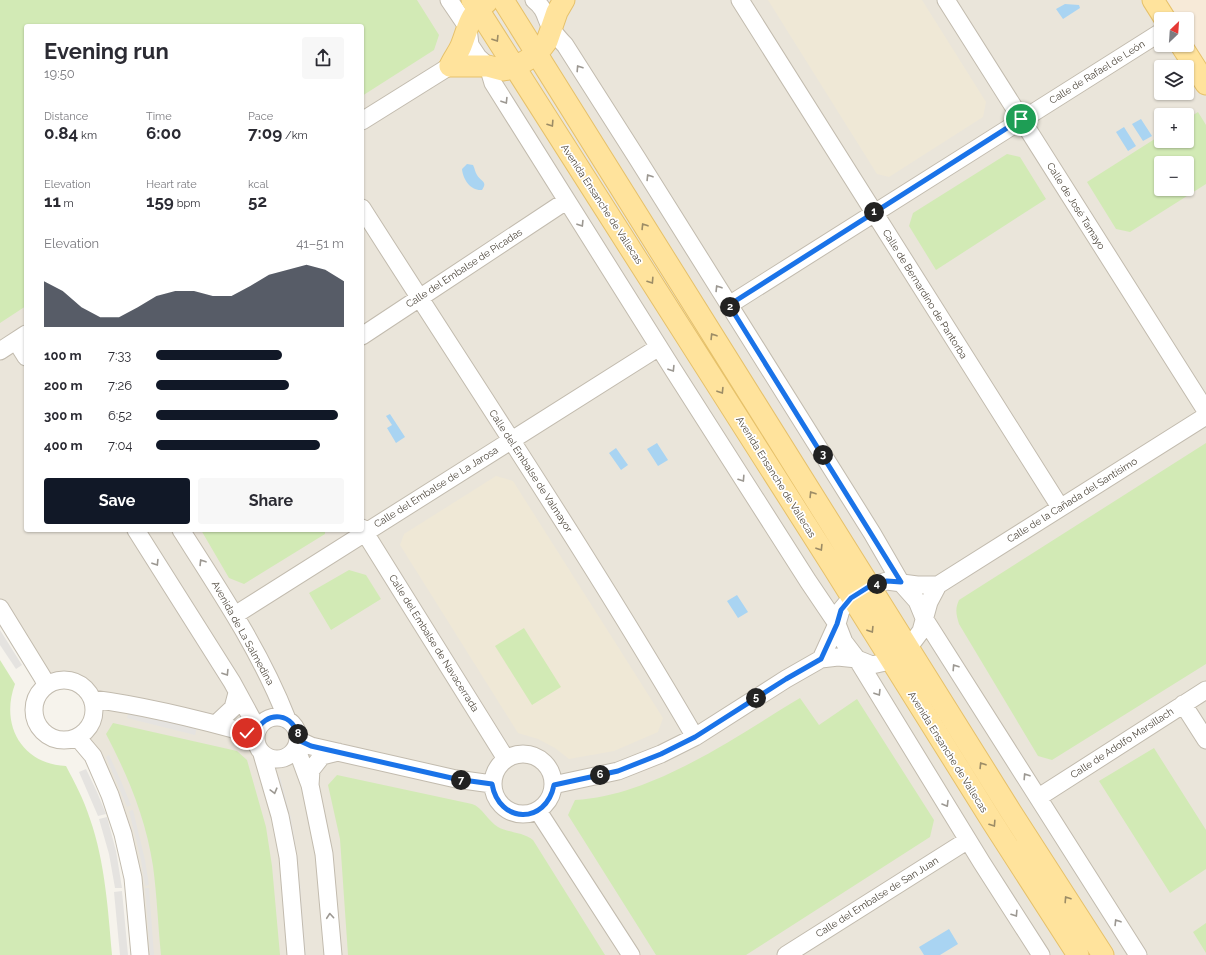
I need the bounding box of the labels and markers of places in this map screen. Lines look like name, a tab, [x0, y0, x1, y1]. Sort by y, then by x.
pin	[1004, 102, 1038, 136]
pin: 1	[864, 202, 884, 222]
pin: 2	[720, 297, 740, 317]
pin: 3	[813, 445, 833, 465]
pin: 4	[867, 574, 887, 594]
pin: 5	[746, 688, 766, 708]
pin	[230, 716, 264, 750]
pin: 8	[288, 724, 308, 744]
pin: 6	[590, 765, 610, 785]
pin: 7	[451, 770, 471, 790]

